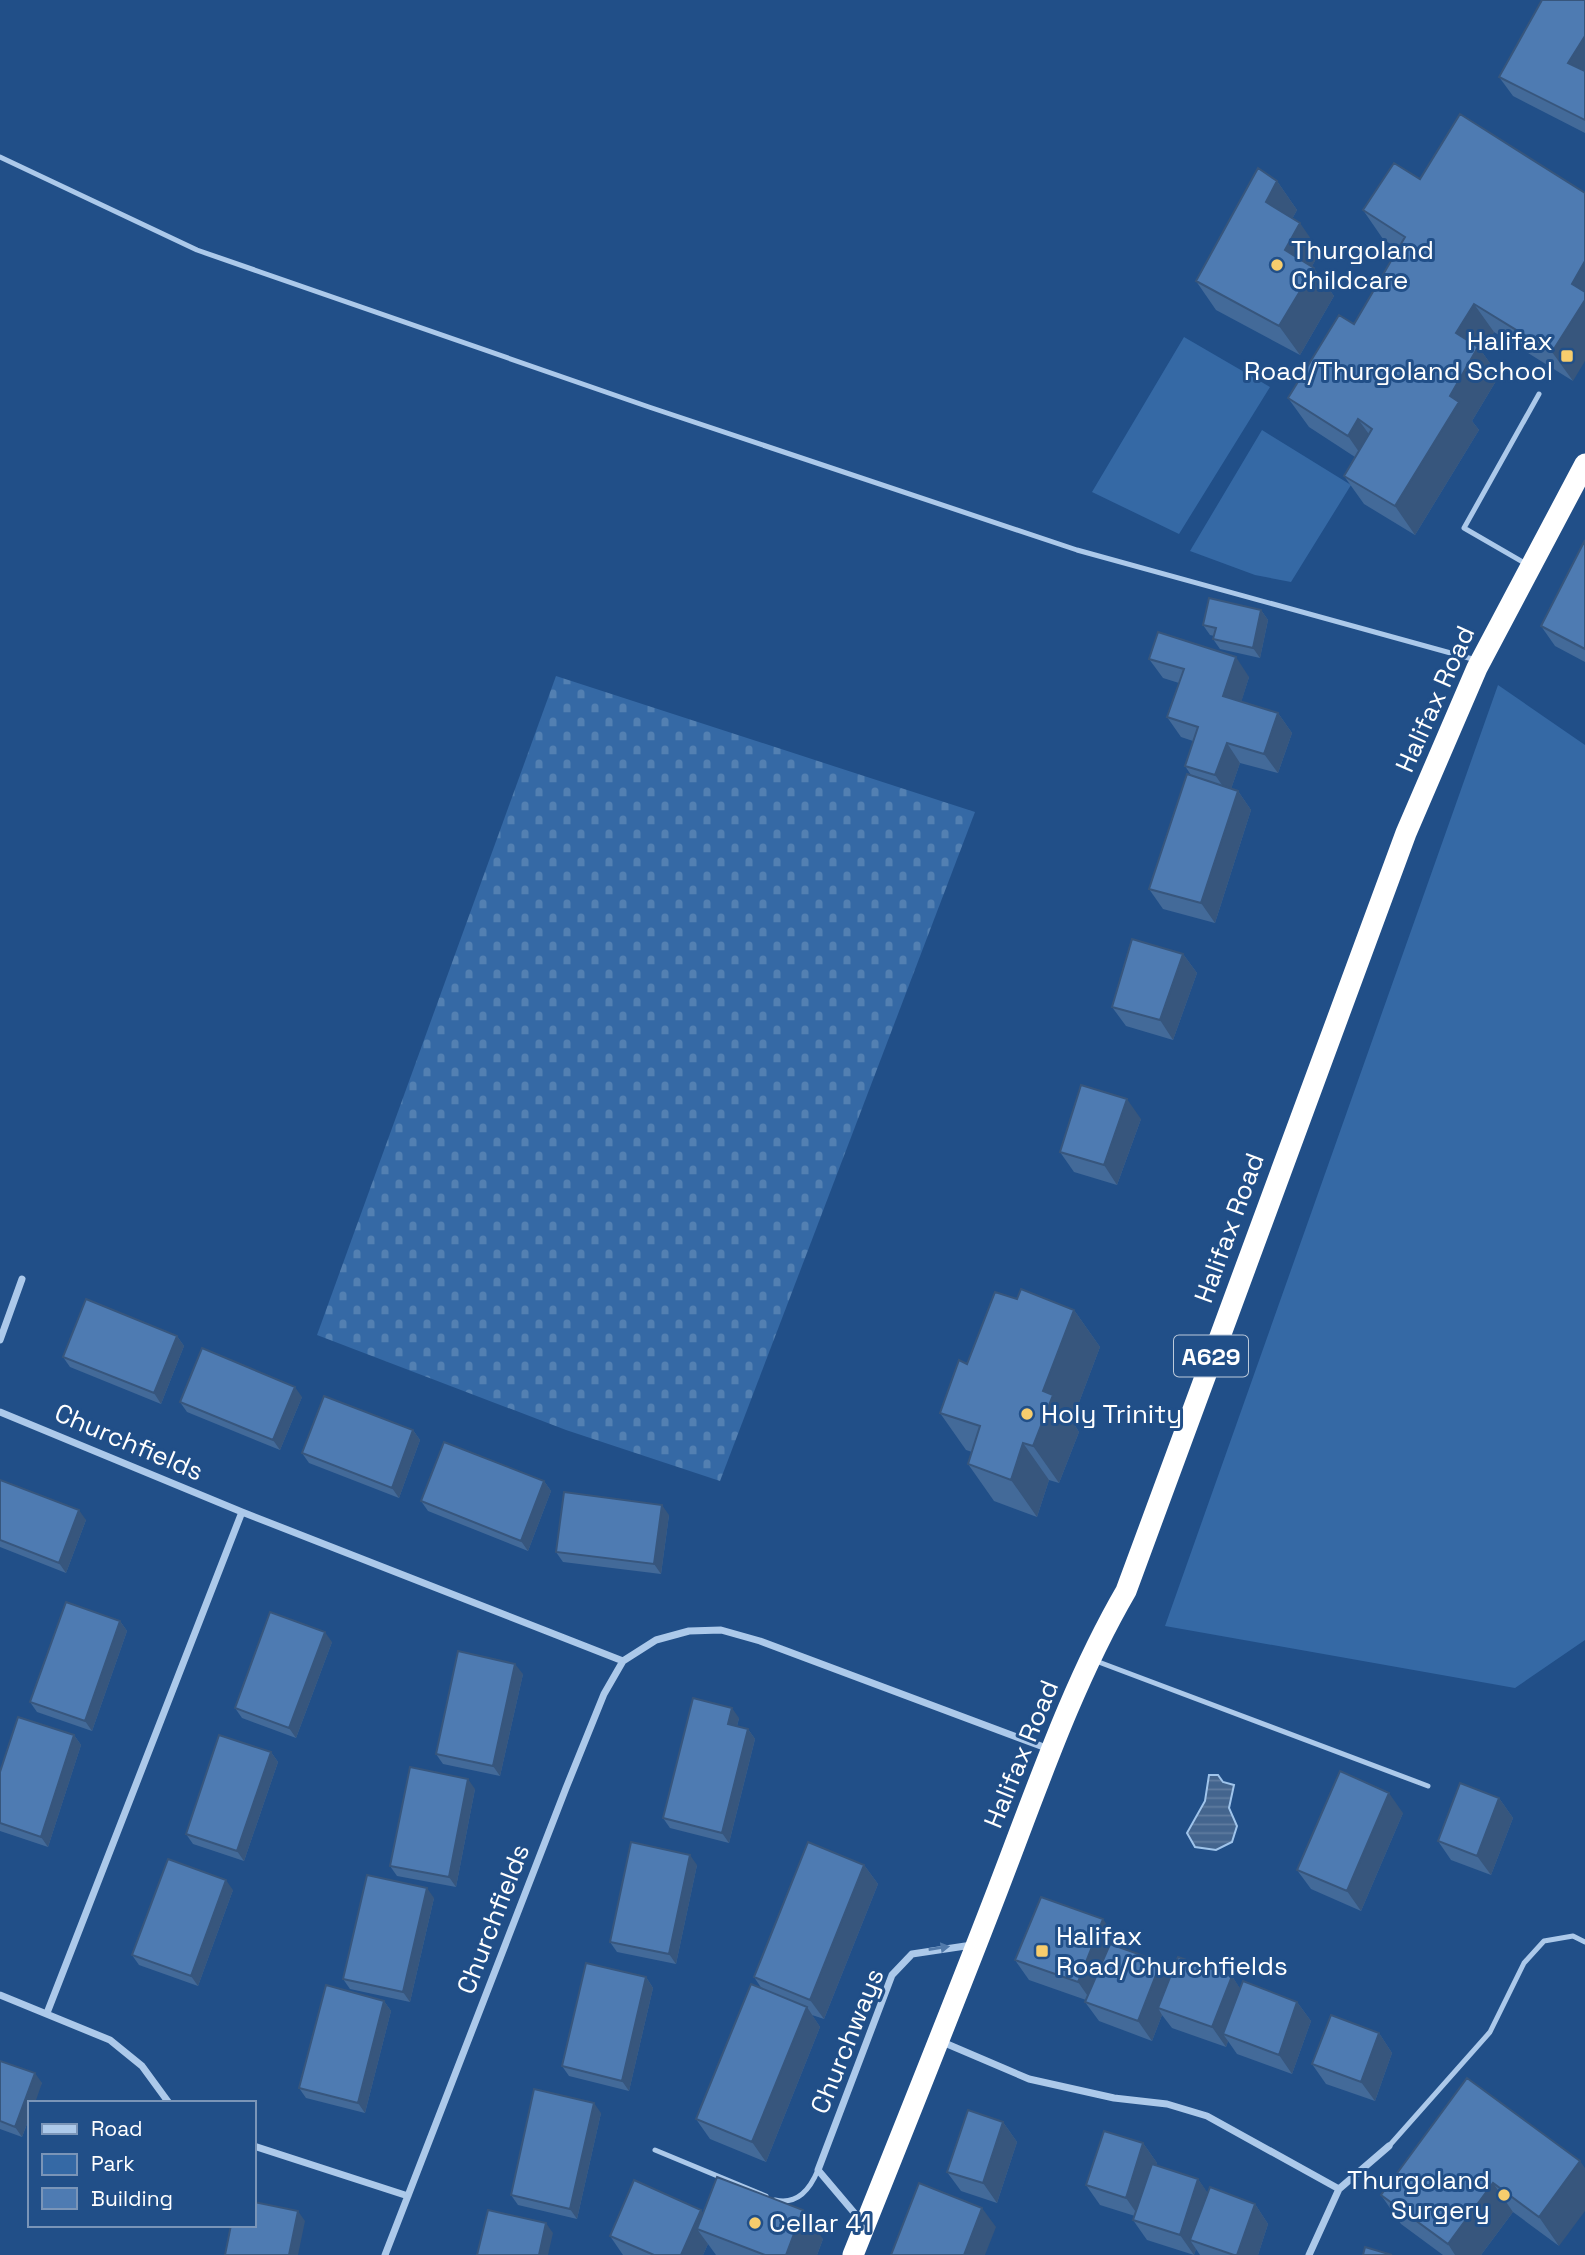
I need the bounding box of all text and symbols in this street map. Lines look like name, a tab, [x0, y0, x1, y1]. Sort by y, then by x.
place label: Thurgoland Childcare	[1291, 233, 1434, 297]
marker: Thurgoland Childcare	[1269, 257, 1285, 273]
place label: Halifax Road/Thurgoland School	[1244, 324, 1553, 388]
marker: Halifax Road/Thurgoland School	[1559, 348, 1575, 364]
street label: Halifax Road	[1388, 620, 1482, 778]
street label: Halifax Road	[1186, 1148, 1272, 1308]
road number: A629	[1174, 1336, 1248, 1376]
street label: Churchfields	[50, 1395, 208, 1489]
place label: Holy Trinity	[1041, 1397, 1182, 1431]
marker: Holy Trinity	[1019, 1406, 1035, 1422]
street label: Halifax Road	[976, 1675, 1066, 1833]
street label: Churchfields	[449, 1839, 537, 1999]
place label: Halifax Road/Churchfields	[1056, 1919, 1288, 1983]
one-way arrow	[928, 1942, 950, 1953]
marker: Halifax Road/Churchfields	[1034, 1943, 1050, 1959]
street label: Churchways	[802, 1963, 892, 2119]
legend	[28, 2101, 256, 2227]
text: Road	[91, 2115, 143, 2142]
text: Park	[91, 2150, 135, 2177]
place label: Thurgoland Surgery	[1347, 2163, 1490, 2227]
text: Building	[91, 2185, 173, 2212]
marker: Thurgoland Surgery	[1496, 2187, 1512, 2203]
place label: Cellar 41	[769, 2206, 872, 2240]
marker: Cellar 41	[747, 2215, 763, 2231]

